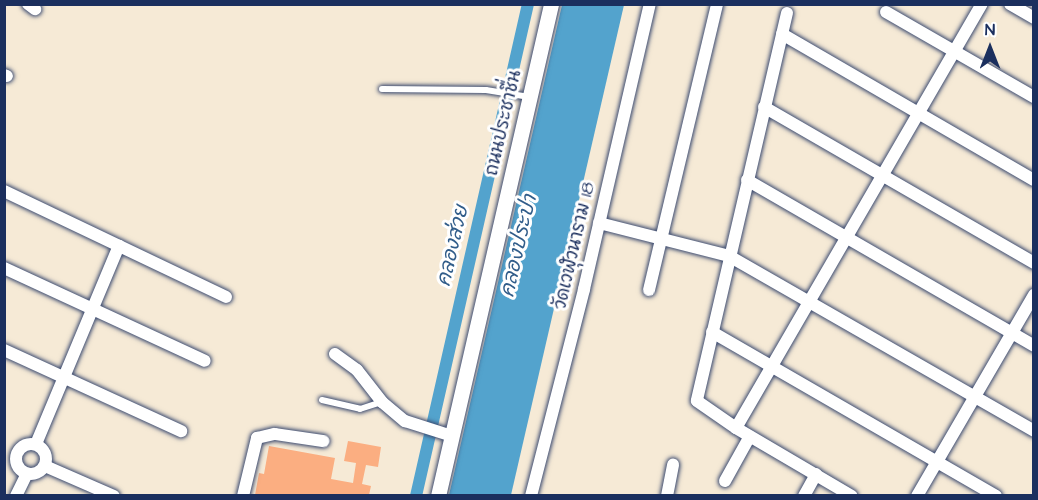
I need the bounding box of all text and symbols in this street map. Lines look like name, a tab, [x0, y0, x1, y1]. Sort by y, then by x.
north arrow	[960, 18, 1020, 78]
text: N	[985, 19, 995, 41]
street label: ถนนประชาชื่น	[481, 68, 527, 178]
street label: วัดเวฬุวนาราม 18	[550, 180, 600, 312]
water label: คลองประปา	[496, 193, 542, 299]
water label: คลองส่วย	[432, 203, 474, 289]

